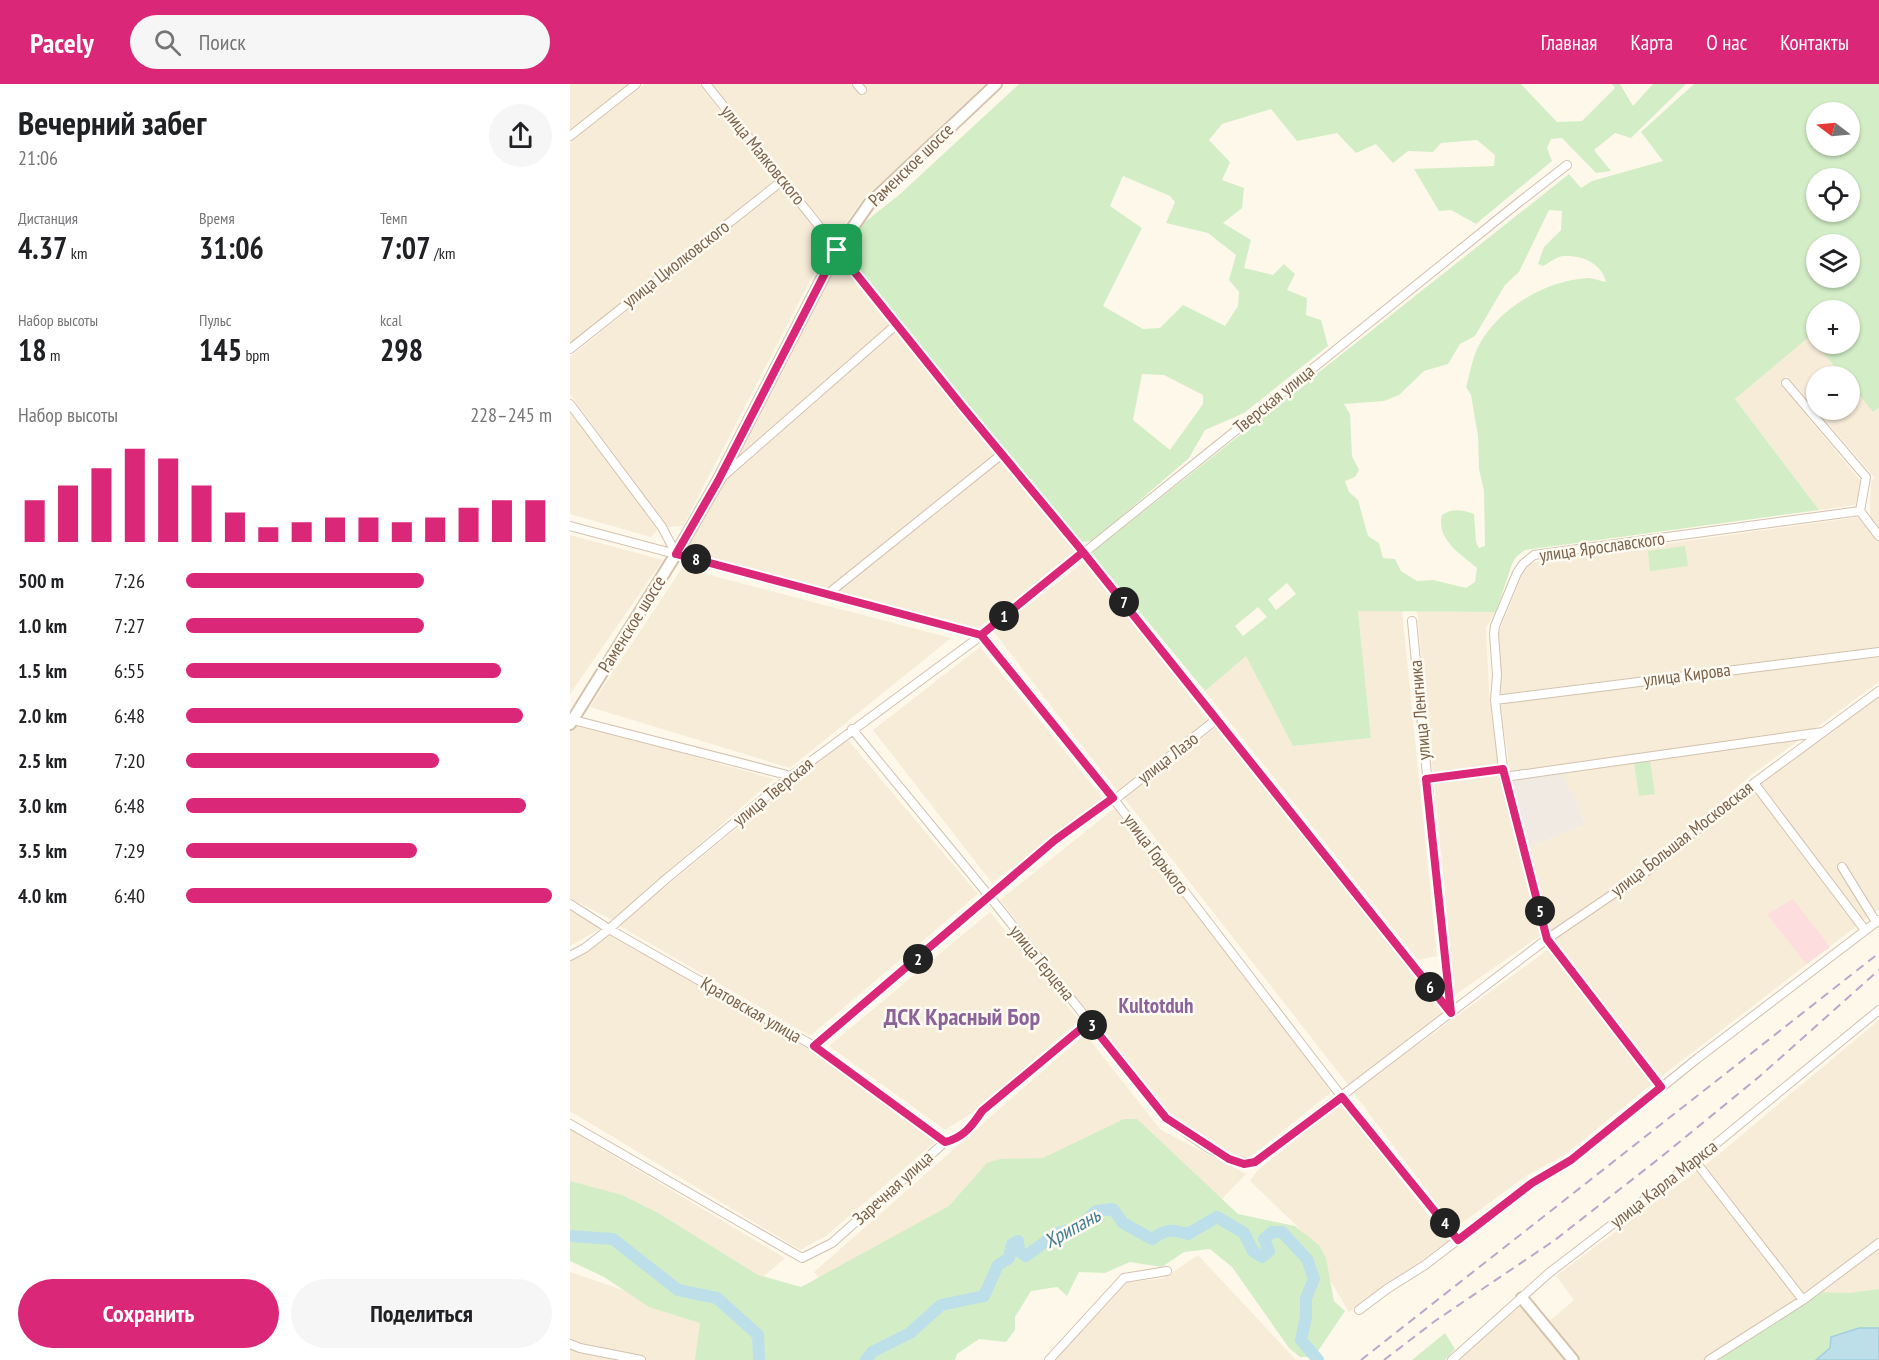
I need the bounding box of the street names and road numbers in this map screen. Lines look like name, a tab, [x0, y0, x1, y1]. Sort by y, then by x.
street label: улица Маяковского	[716, 100, 811, 210]
street label: Раменское шоссе	[863, 118, 958, 211]
street label: улица Циолковского	[618, 215, 734, 313]
street label: Тверская улица	[1229, 359, 1319, 438]
street label: улица Ярославского	[1538, 526, 1666, 567]
street label: Раменское шоссе	[593, 571, 670, 676]
street label: улица Кирова	[1642, 658, 1732, 691]
street label: улица Ленгника	[1404, 659, 1435, 761]
street label: улица Лазо	[1133, 727, 1203, 789]
street label: улица Тверская	[728, 752, 818, 831]
street label: улица Большая Московская	[1606, 776, 1757, 901]
street label: улица Горького	[1119, 809, 1194, 899]
street label: улица Герцена	[1005, 920, 1080, 1005]
street label: Кратовская улица	[697, 971, 806, 1048]
street label: улица Карла Маркса	[1605, 1135, 1722, 1233]
street label: Заречная улица	[848, 1146, 938, 1230]

